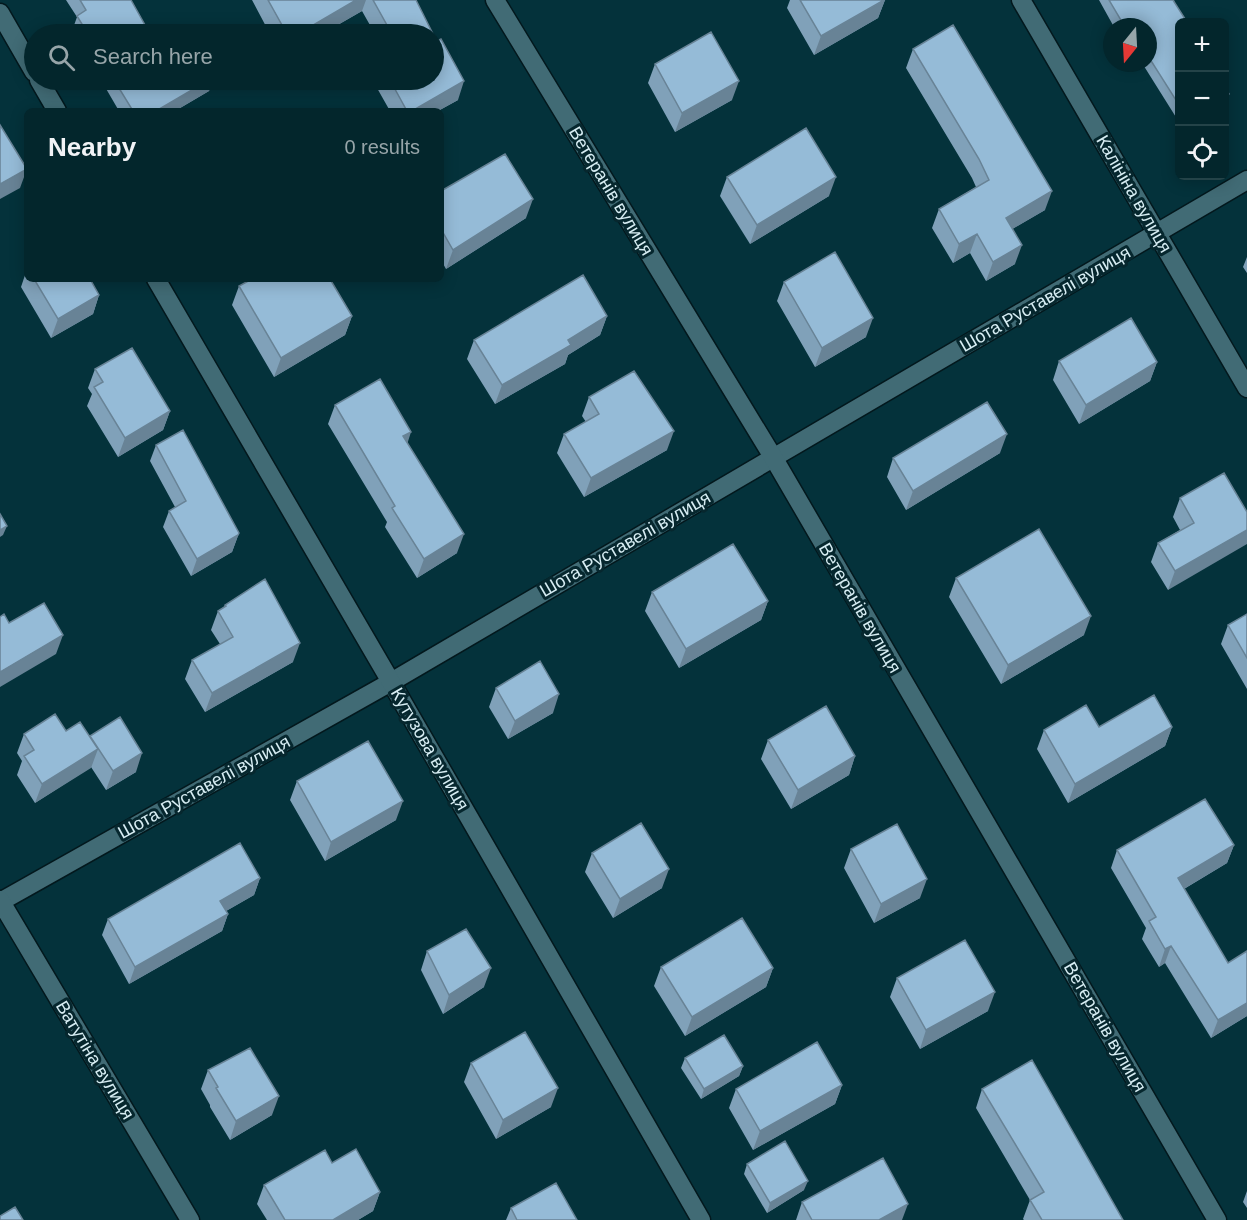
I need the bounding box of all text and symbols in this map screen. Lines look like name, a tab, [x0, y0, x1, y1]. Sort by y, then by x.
north arrow	[1103, 18, 1157, 72]
map controls	[1175, 18, 1229, 180]
button: +	[1175, 18, 1229, 72]
search box	[24, 24, 444, 90]
icon: search	[45, 41, 78, 74]
text: Search here	[93, 44, 213, 69]
button: −	[1175, 72, 1229, 126]
street label: Ветеранів вулиця	[565, 123, 657, 259]
button: locate	[1175, 126, 1229, 180]
text: Nearby	[48, 132, 136, 162]
street label: Калініна вулиця	[1092, 132, 1176, 256]
text: 0 results	[344, 136, 420, 158]
street label: Шота Руставелі вулиця	[956, 242, 1134, 356]
street label: Шота Руставелі вулиця	[536, 487, 714, 601]
street label: Ветеранів вулиця	[815, 540, 905, 676]
street label: Кутузова вулиця	[387, 684, 473, 814]
street label: Шота Руставелі вулиця	[114, 731, 294, 843]
street label: Ветеранів вулиця	[1060, 959, 1150, 1095]
street label: Ватутіна вулиця	[52, 997, 138, 1123]

